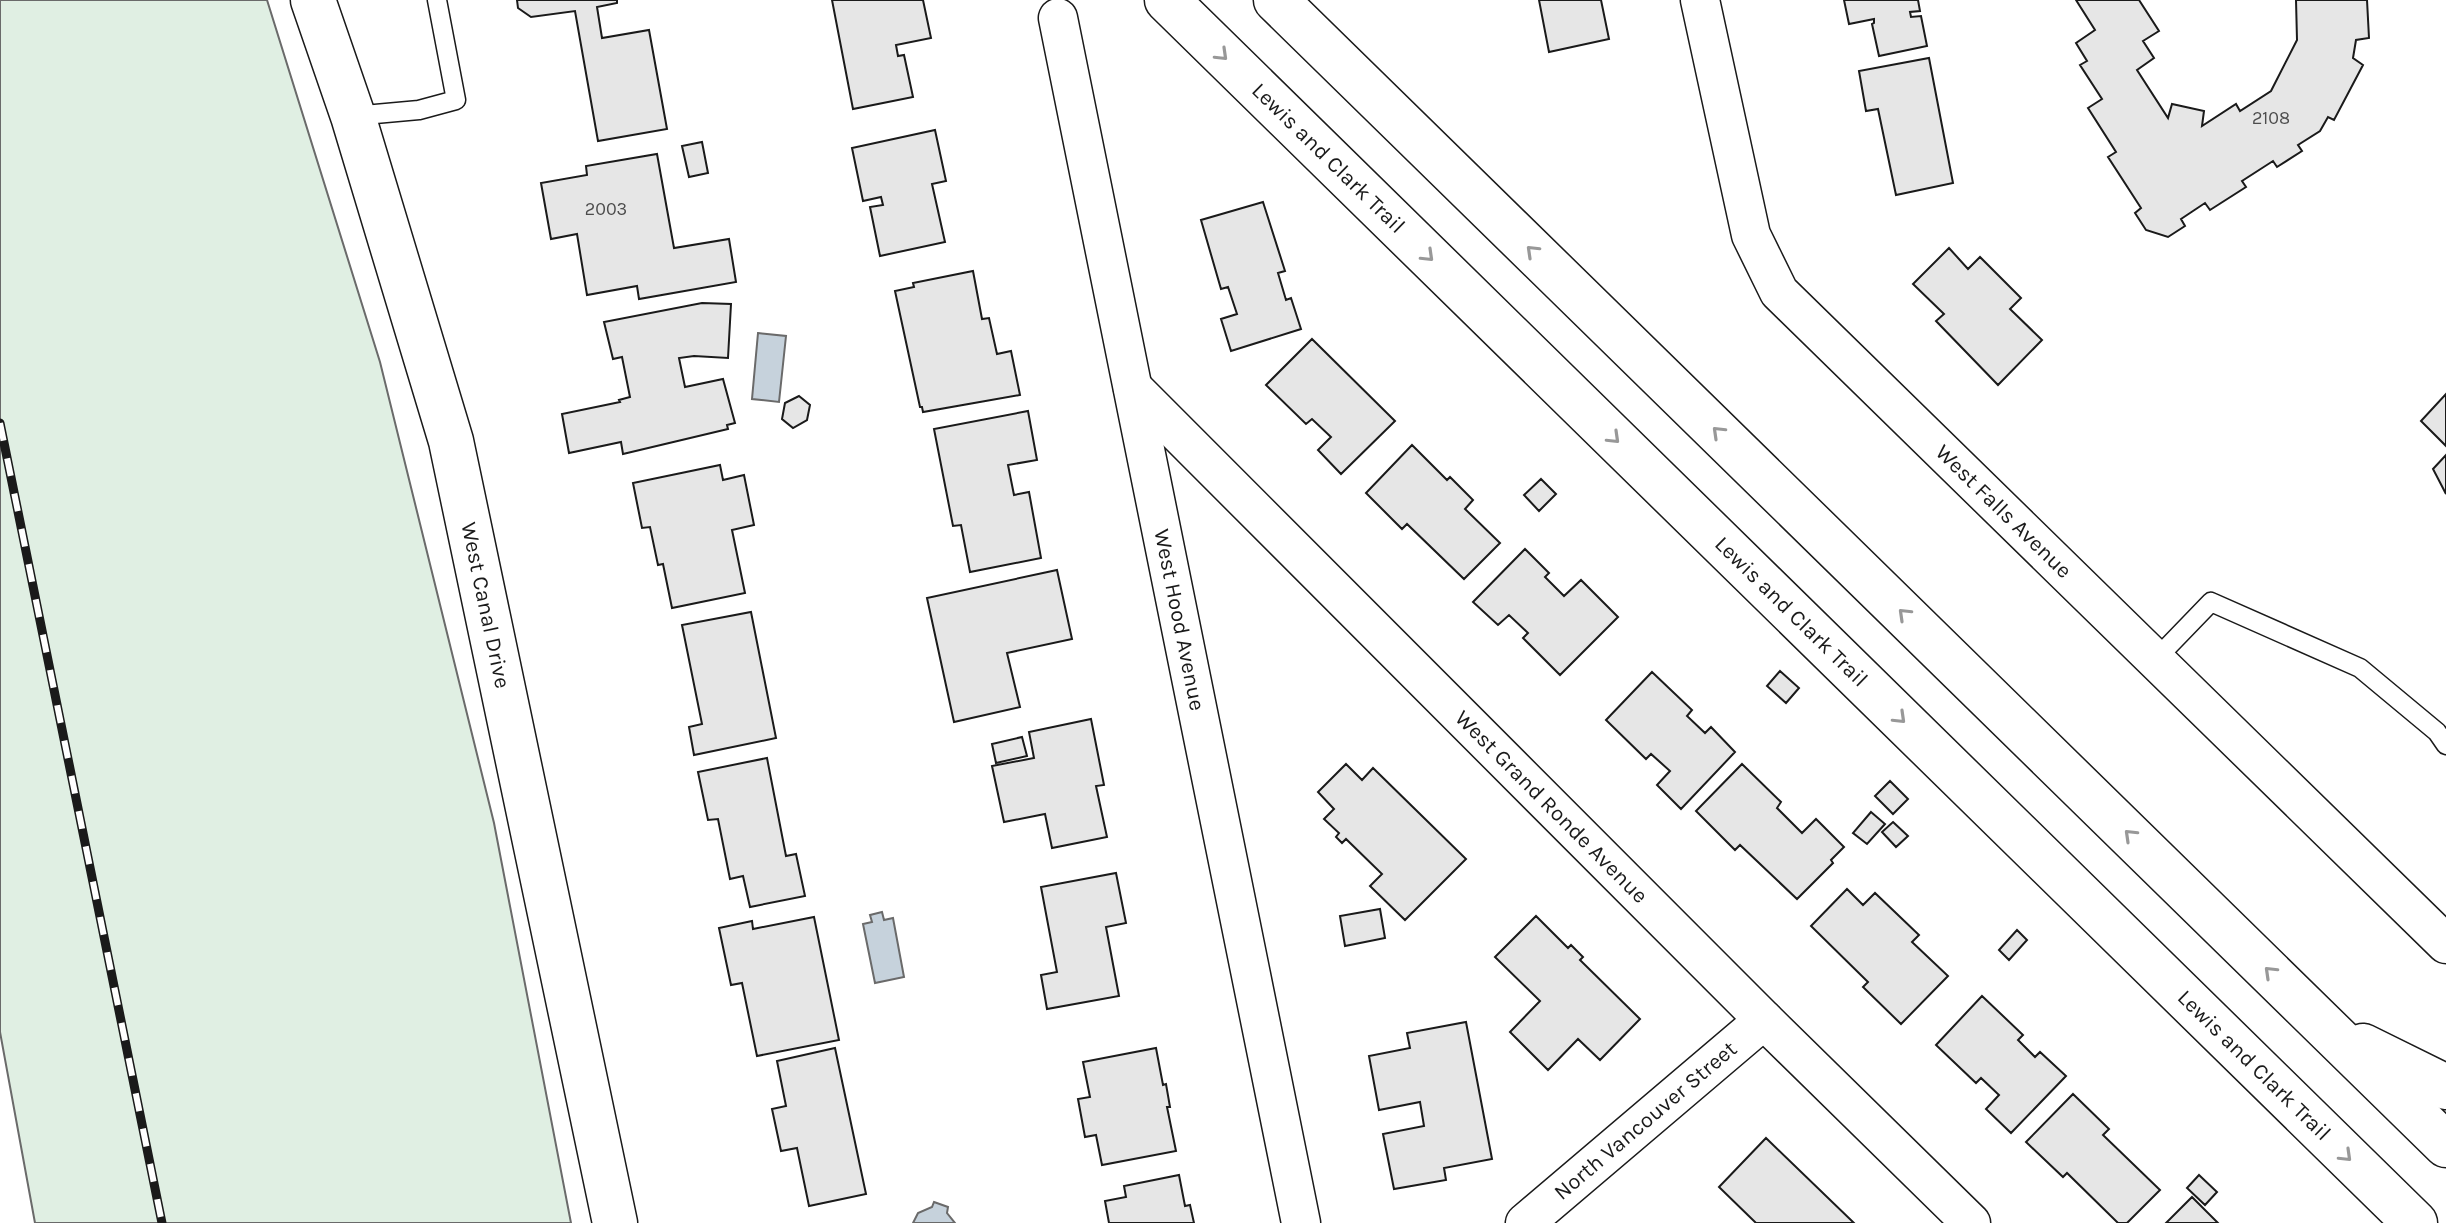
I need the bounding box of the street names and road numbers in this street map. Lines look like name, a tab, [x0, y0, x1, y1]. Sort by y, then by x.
street label: Lewis and Clark Trail	[1246, 77, 1410, 239]
street label: West Falls Avenue	[1930, 439, 2077, 584]
street label: West Canal Drive	[455, 520, 516, 691]
street label: West Hood Avenue	[1148, 527, 1210, 713]
street label: Lewis and Clark Trail	[1709, 531, 1873, 692]
street label: West Grand Ronde Avenue	[1450, 705, 1653, 909]
street label: Lewis and Clark Trail	[2172, 985, 2336, 1146]
street label: North Vancouver Street	[1549, 1036, 1742, 1206]

